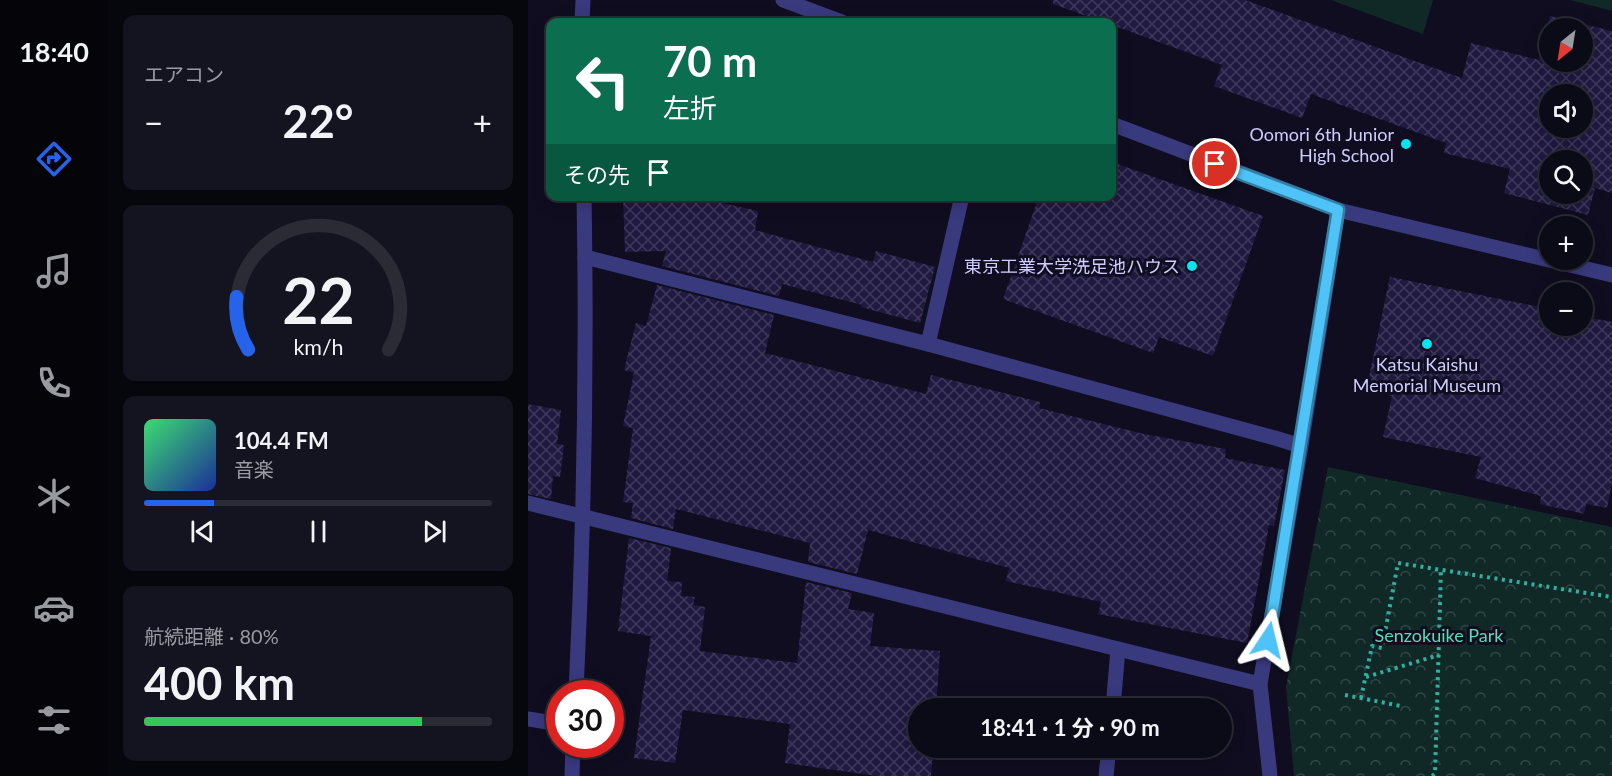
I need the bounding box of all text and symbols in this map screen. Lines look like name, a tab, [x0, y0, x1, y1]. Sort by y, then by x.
north arrow	[1539, 18, 1593, 72]
map controls	[1539, 18, 1593, 336]
text: 18:40	[19, 35, 89, 68]
text: 70 m	[663, 36, 757, 86]
icon: left	[564, 42, 642, 120]
text: エアコン	[144, 62, 224, 86]
button: sound	[1539, 84, 1593, 138]
text: 左折	[663, 91, 717, 124]
text: 22°	[283, 94, 353, 148]
text: −	[144, 102, 163, 142]
text: +	[473, 102, 492, 142]
place label: Oomori 6th Junior High School	[1249, 123, 1394, 166]
marker: Oomori 6th Junior High School	[1399, 137, 1413, 151]
icon: directions	[33, 138, 75, 180]
pin	[1189, 138, 1240, 189]
icon: arrive	[1198, 147, 1231, 180]
button: search	[1539, 150, 1593, 204]
icon: arrive	[642, 156, 675, 189]
text: その先	[564, 161, 630, 188]
button: +	[1539, 216, 1593, 270]
icon: music	[33, 250, 75, 292]
place label: 東京工業大学洗足池ハウス	[964, 255, 1180, 277]
marker: 東京工業大学洗足池ハウス	[1185, 259, 1199, 273]
text: 22	[282, 262, 354, 337]
button: −	[1539, 282, 1593, 336]
text: km/h	[293, 334, 343, 360]
marker: Katsu Kaishu Memorial Museum	[1420, 337, 1434, 351]
place label: Katsu Kaishu Memorial Museum	[1353, 353, 1501, 396]
icon: phone	[33, 362, 75, 404]
text: 104.4 FM	[234, 427, 329, 454]
text: 音楽	[234, 457, 274, 481]
icon: climate	[33, 475, 75, 517]
icon: previous	[186, 515, 219, 548]
icon: pause	[302, 515, 335, 548]
icon: next	[418, 515, 451, 548]
icon: car	[33, 587, 75, 629]
position arrow	[1236, 608, 1300, 672]
text: 航続距離 · 80%	[144, 624, 279, 648]
park label: Senzokuike Park	[1375, 624, 1504, 646]
text: 400 km	[144, 656, 295, 710]
speed limit sign: 30	[546, 680, 624, 758]
icon: filters	[33, 699, 75, 741]
text: 18:41 · 1 分 · 90 m	[980, 714, 1160, 741]

